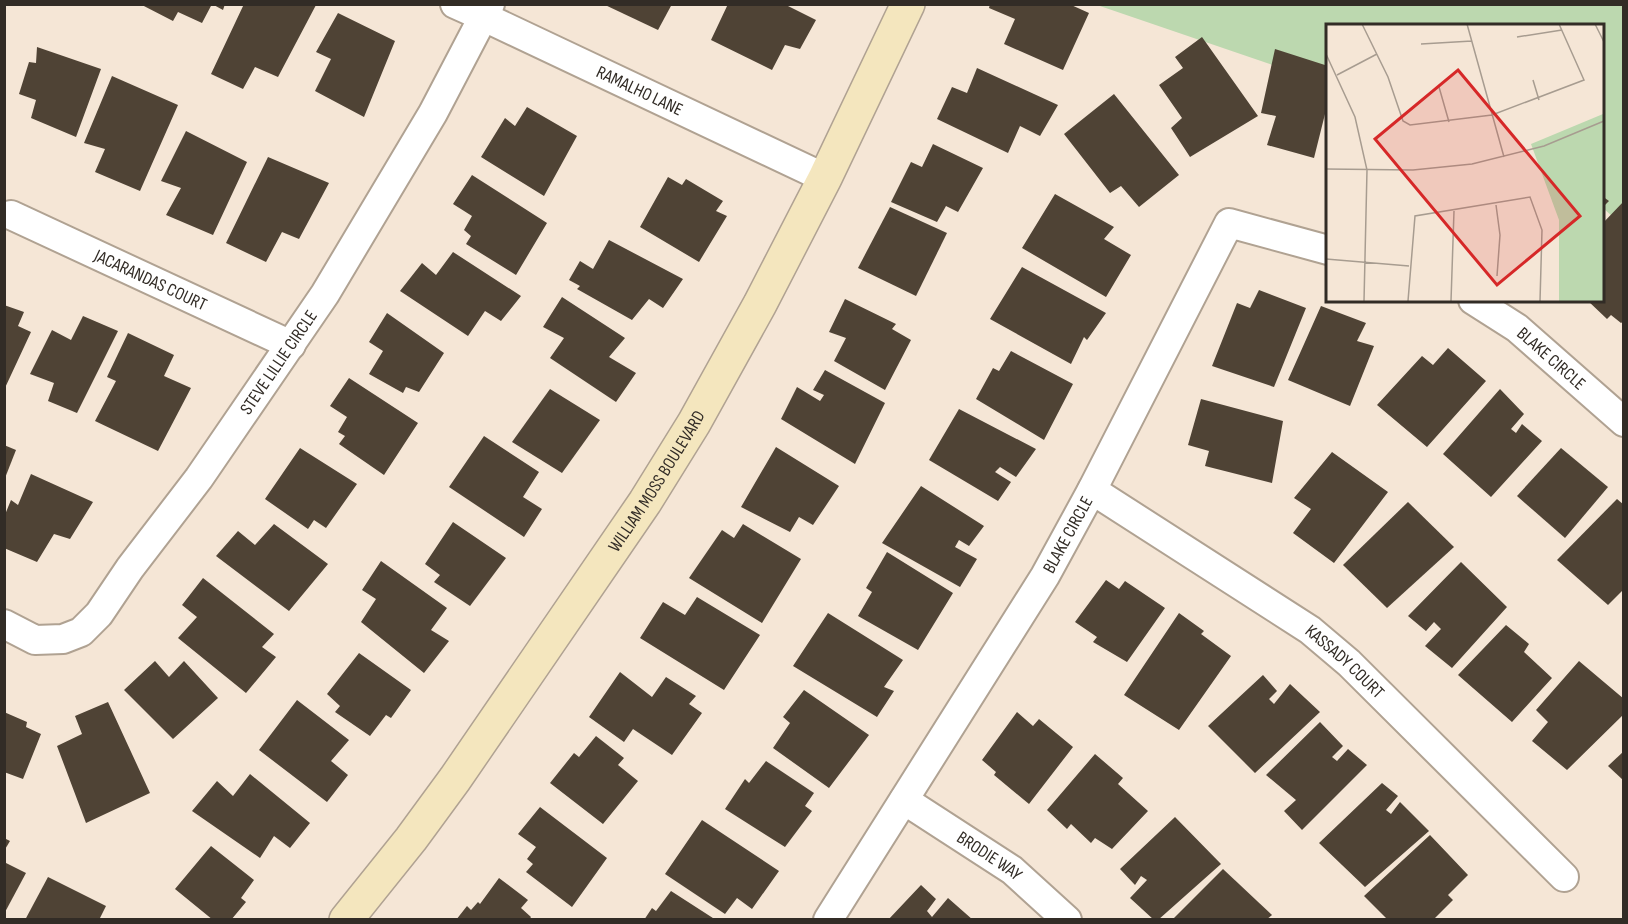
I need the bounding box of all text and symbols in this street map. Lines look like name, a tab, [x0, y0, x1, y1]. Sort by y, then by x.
inset map	[1326, 24, 1604, 302]
street label: RAMALHO LANE	[593, 61, 686, 120]
street label: JACARANDAS COURT	[90, 244, 210, 315]
street label: STEVE LILLIE CIRCLE	[235, 306, 321, 418]
street label: BLAKE CIRCLE	[1513, 323, 1590, 394]
street label: WILLIAM MOSS BOULEVARD	[604, 407, 709, 556]
street label: BLAKE CIRCLE	[1038, 492, 1097, 577]
street label: KASSADY COURT	[1301, 620, 1389, 703]
street label: BRODIE WAY	[953, 827, 1027, 885]

